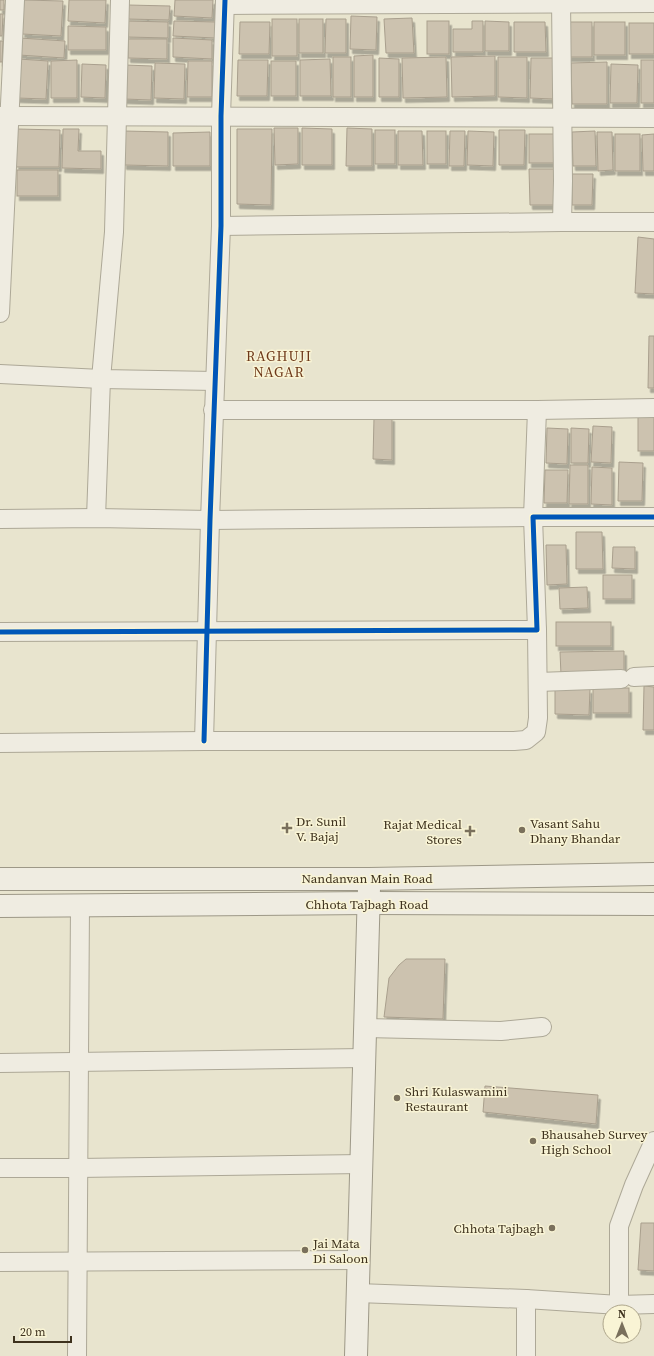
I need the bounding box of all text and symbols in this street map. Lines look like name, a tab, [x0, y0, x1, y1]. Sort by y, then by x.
district label: RAGHUJI NAGAR	[246, 346, 312, 382]
place label: Dr. Sunil V. Bajaj	[296, 813, 346, 845]
place label: Vasant Sahu Dhany Bhandar	[530, 815, 621, 847]
place label: Rajat Medical Stores	[383, 816, 462, 848]
marker: Dr. Sunil V. Bajaj	[281, 822, 293, 834]
marker: Vasant Sahu Dhany Bhandar	[517, 825, 527, 835]
marker: Rajat Medical Stores	[465, 826, 475, 836]
street label: Nandanvan Main Road	[301, 870, 433, 887]
street label: Chhota Tajbagh Road	[306, 896, 429, 913]
place label: Shri Kulaswamini Restaurant	[405, 1083, 507, 1115]
marker: Shri Kulaswamini Restaurant	[392, 1093, 402, 1103]
place label: Bhausaheb Survey High School	[541, 1126, 648, 1158]
marker: Bhausaheb Survey High School	[528, 1136, 538, 1146]
place label: Chhota Tajbagh	[454, 1220, 544, 1237]
marker: Chhota Tajbagh	[547, 1223, 557, 1233]
place label: Jai Mata Di Saloon	[312, 1235, 369, 1267]
marker: Jai Mata Di Saloon	[300, 1245, 310, 1255]
north arrow	[602, 1304, 642, 1344]
text: N	[618, 1307, 626, 1322]
scale bar	[14, 1318, 71, 1344]
text: 20 m	[20, 1324, 46, 1340]

